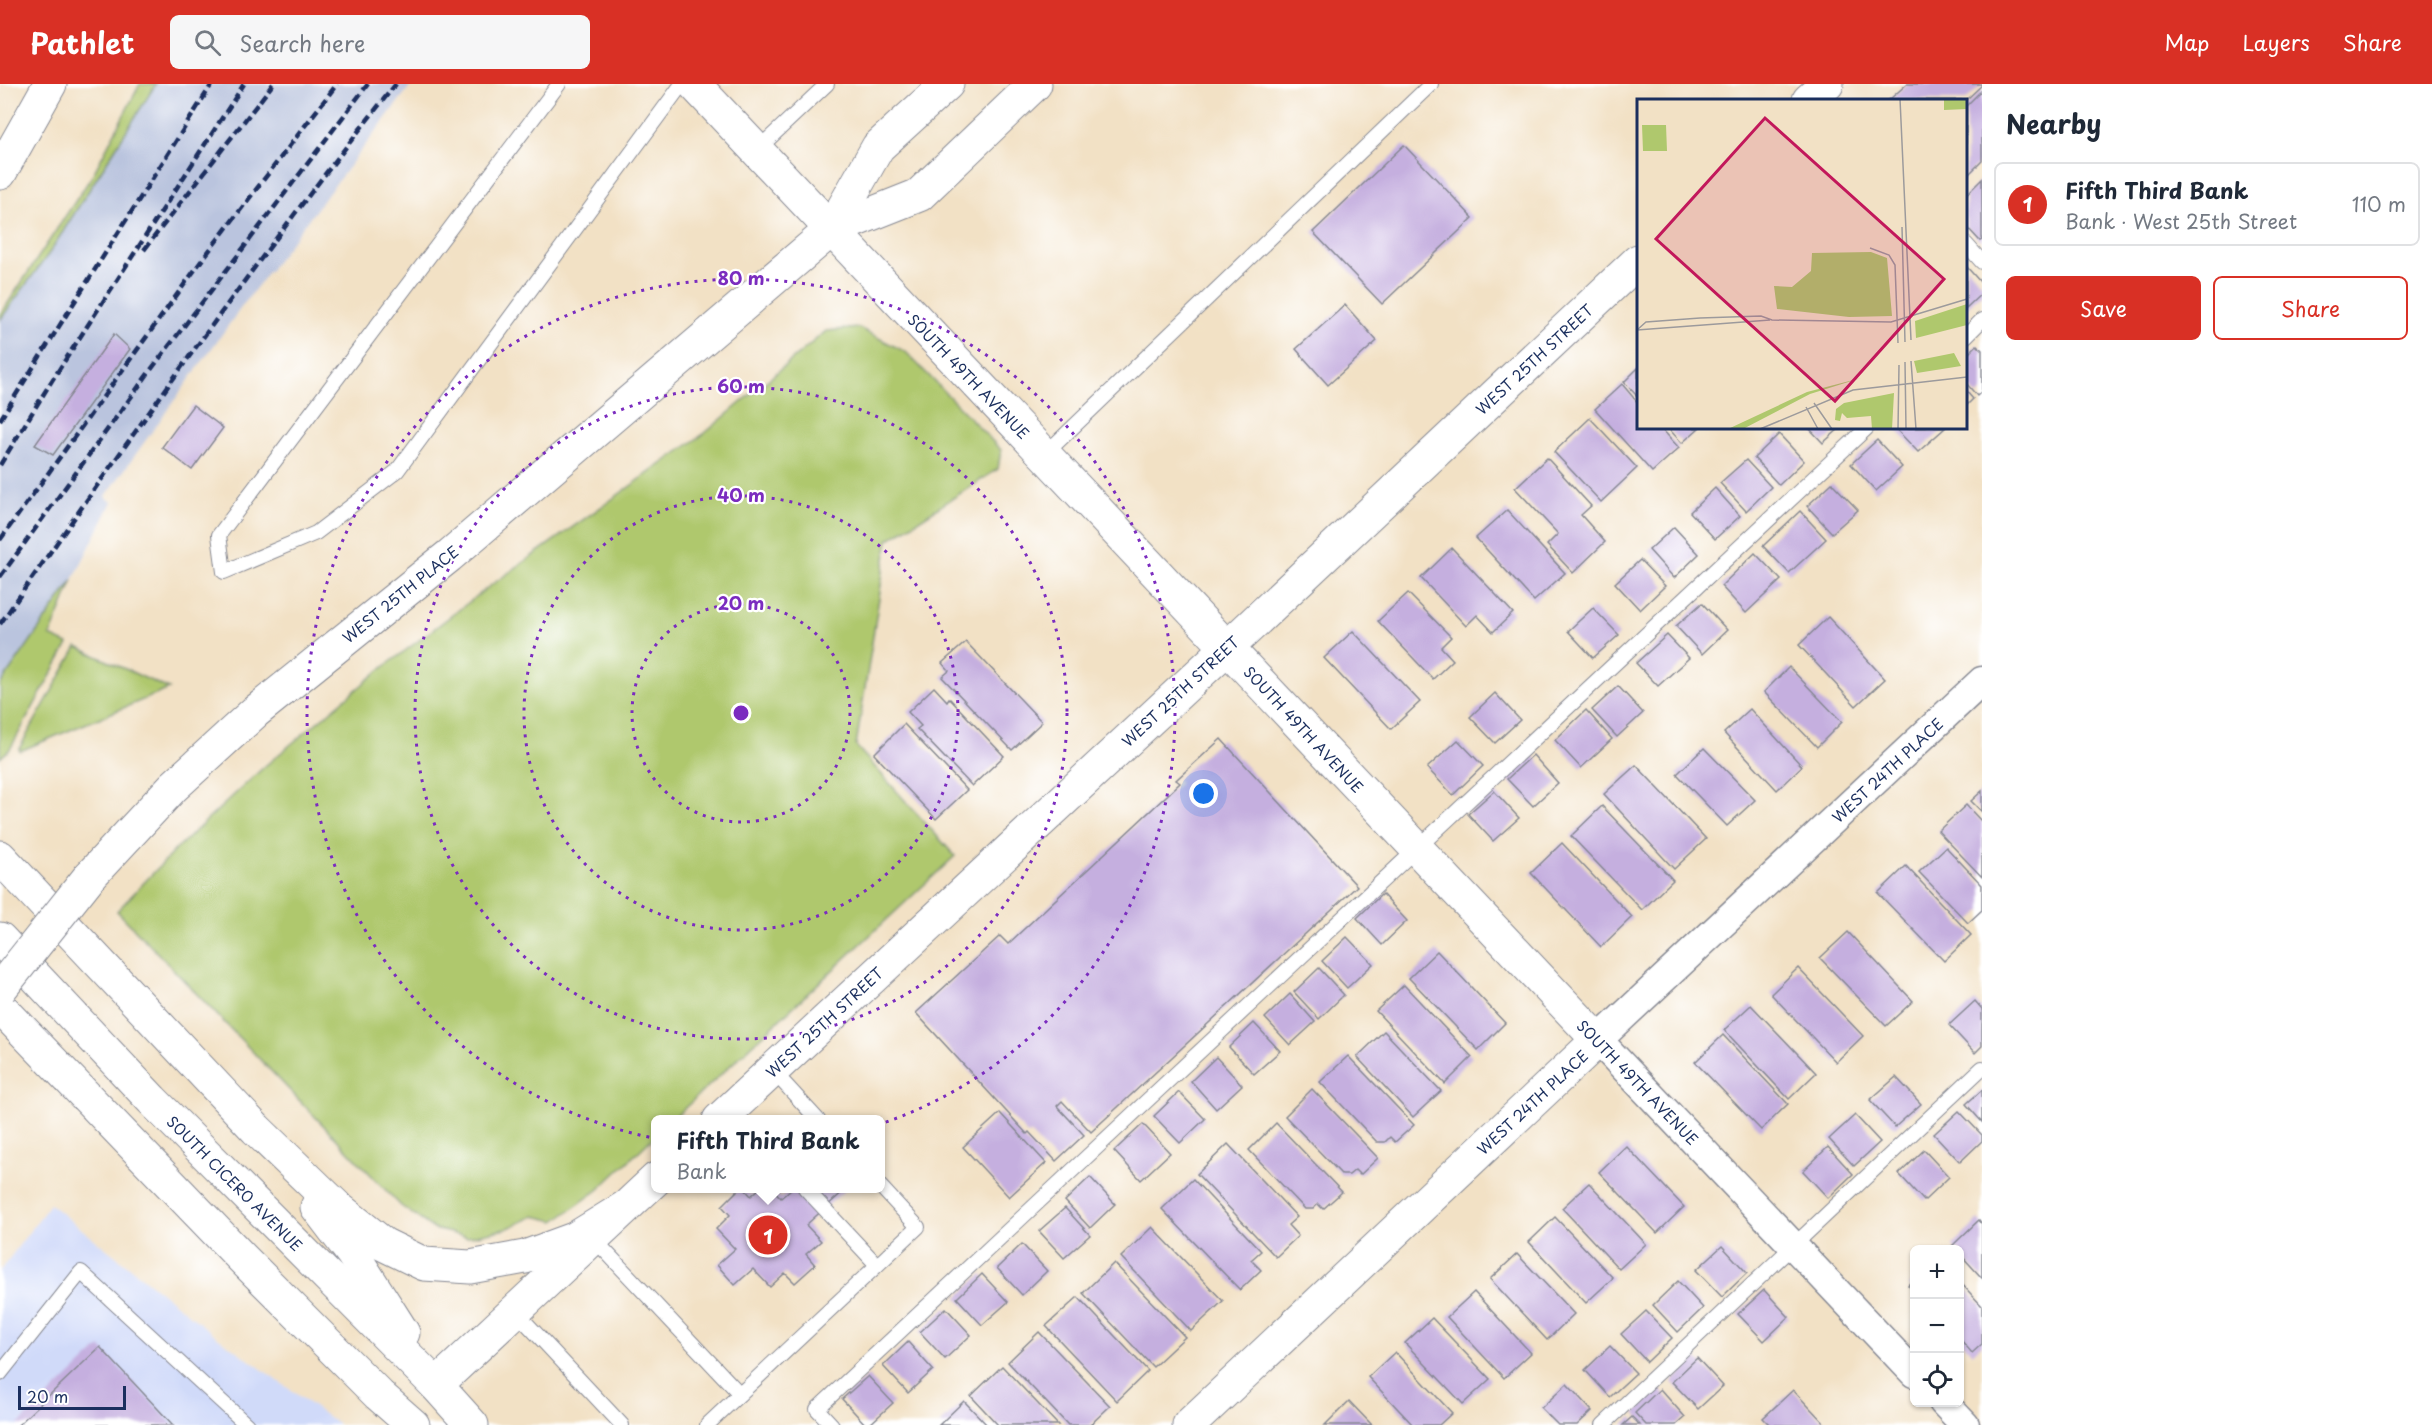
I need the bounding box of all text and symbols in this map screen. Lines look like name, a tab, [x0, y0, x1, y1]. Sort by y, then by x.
search box	[170, 15, 590, 69]
text: Pathlet	[30, 21, 134, 64]
icon: search	[191, 26, 224, 59]
text: Search here	[239, 26, 365, 59]
text: Map	[2165, 26, 2209, 58]
text: Layers	[2242, 26, 2310, 58]
text: Share	[2343, 26, 2402, 58]
inset map	[1637, 99, 1967, 429]
text: Nearby	[2006, 104, 2101, 143]
text: Fifth Third Bank	[2065, 173, 2248, 206]
text: 1	[2023, 189, 2032, 219]
text: 110 m	[2352, 189, 2406, 219]
text: Bank · West 25th Street	[2065, 206, 2297, 236]
text: 80 m	[717, 264, 765, 291]
button: Save	[2006, 276, 2201, 340]
button: Share	[2213, 276, 2408, 340]
street label: WEST 25TH STREET	[1470, 298, 1599, 420]
street label: SOUTH 49TH AVENUE	[903, 308, 1035, 444]
text: 60 m	[717, 372, 765, 399]
text: 40 m	[717, 481, 765, 508]
street label: WEST 25TH PLACE	[337, 540, 463, 648]
text: 20 m	[718, 589, 764, 616]
street label: WEST 25TH STREET	[1116, 630, 1245, 752]
street label: SOUTH 49TH AVENUE	[1239, 660, 1369, 798]
centre of rings	[731, 703, 751, 723]
street label: WEST 24TH PLACE	[1826, 712, 1948, 828]
your location	[1189, 779, 1218, 808]
street label: WEST 25TH STREET	[760, 961, 889, 1083]
street label: SOUTH 49TH AVENUE	[1572, 1014, 1704, 1150]
street label: WEST 24TH PLACE	[1471, 1044, 1593, 1160]
street label: SOUTH CICERO AVENUE	[162, 1110, 308, 1256]
popup	[651, 1115, 885, 1193]
text: Fifth Third Bank	[676, 1123, 860, 1156]
text: Bank	[676, 1156, 727, 1186]
pin: 1	[748, 1212, 788, 1258]
map controls	[1910, 1245, 1964, 1407]
button: +	[1910, 1245, 1964, 1299]
button: −	[1910, 1299, 1964, 1353]
button: locate	[1910, 1353, 1964, 1407]
scale bar	[18, 1383, 126, 1410]
text: 20 m	[27, 1384, 68, 1408]

